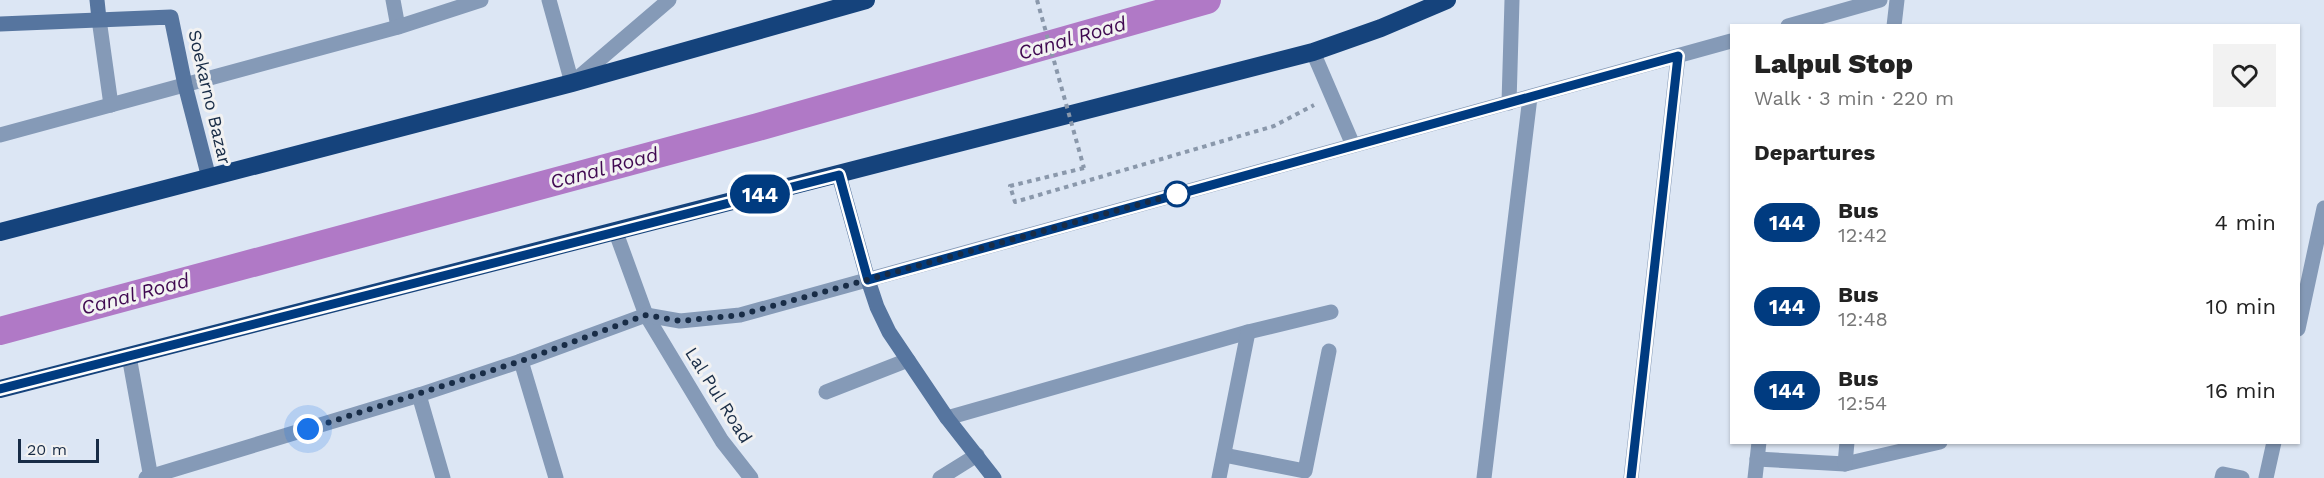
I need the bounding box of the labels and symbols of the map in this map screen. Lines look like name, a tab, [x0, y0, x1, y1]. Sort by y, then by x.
water label: Canal Road	[1015, 11, 1129, 65]
street label: Soekarno Bazar	[184, 28, 236, 166]
water label: Canal Road	[547, 142, 661, 194]
line badge: 144	[726, 174, 795, 214]
unlabelled marker	[1164, 181, 1190, 207]
water label: Canal Road	[78, 268, 192, 320]
street label: Lal Pul Road	[681, 343, 757, 447]
your location	[293, 414, 323, 444]
scale bar	[18, 436, 99, 464]

